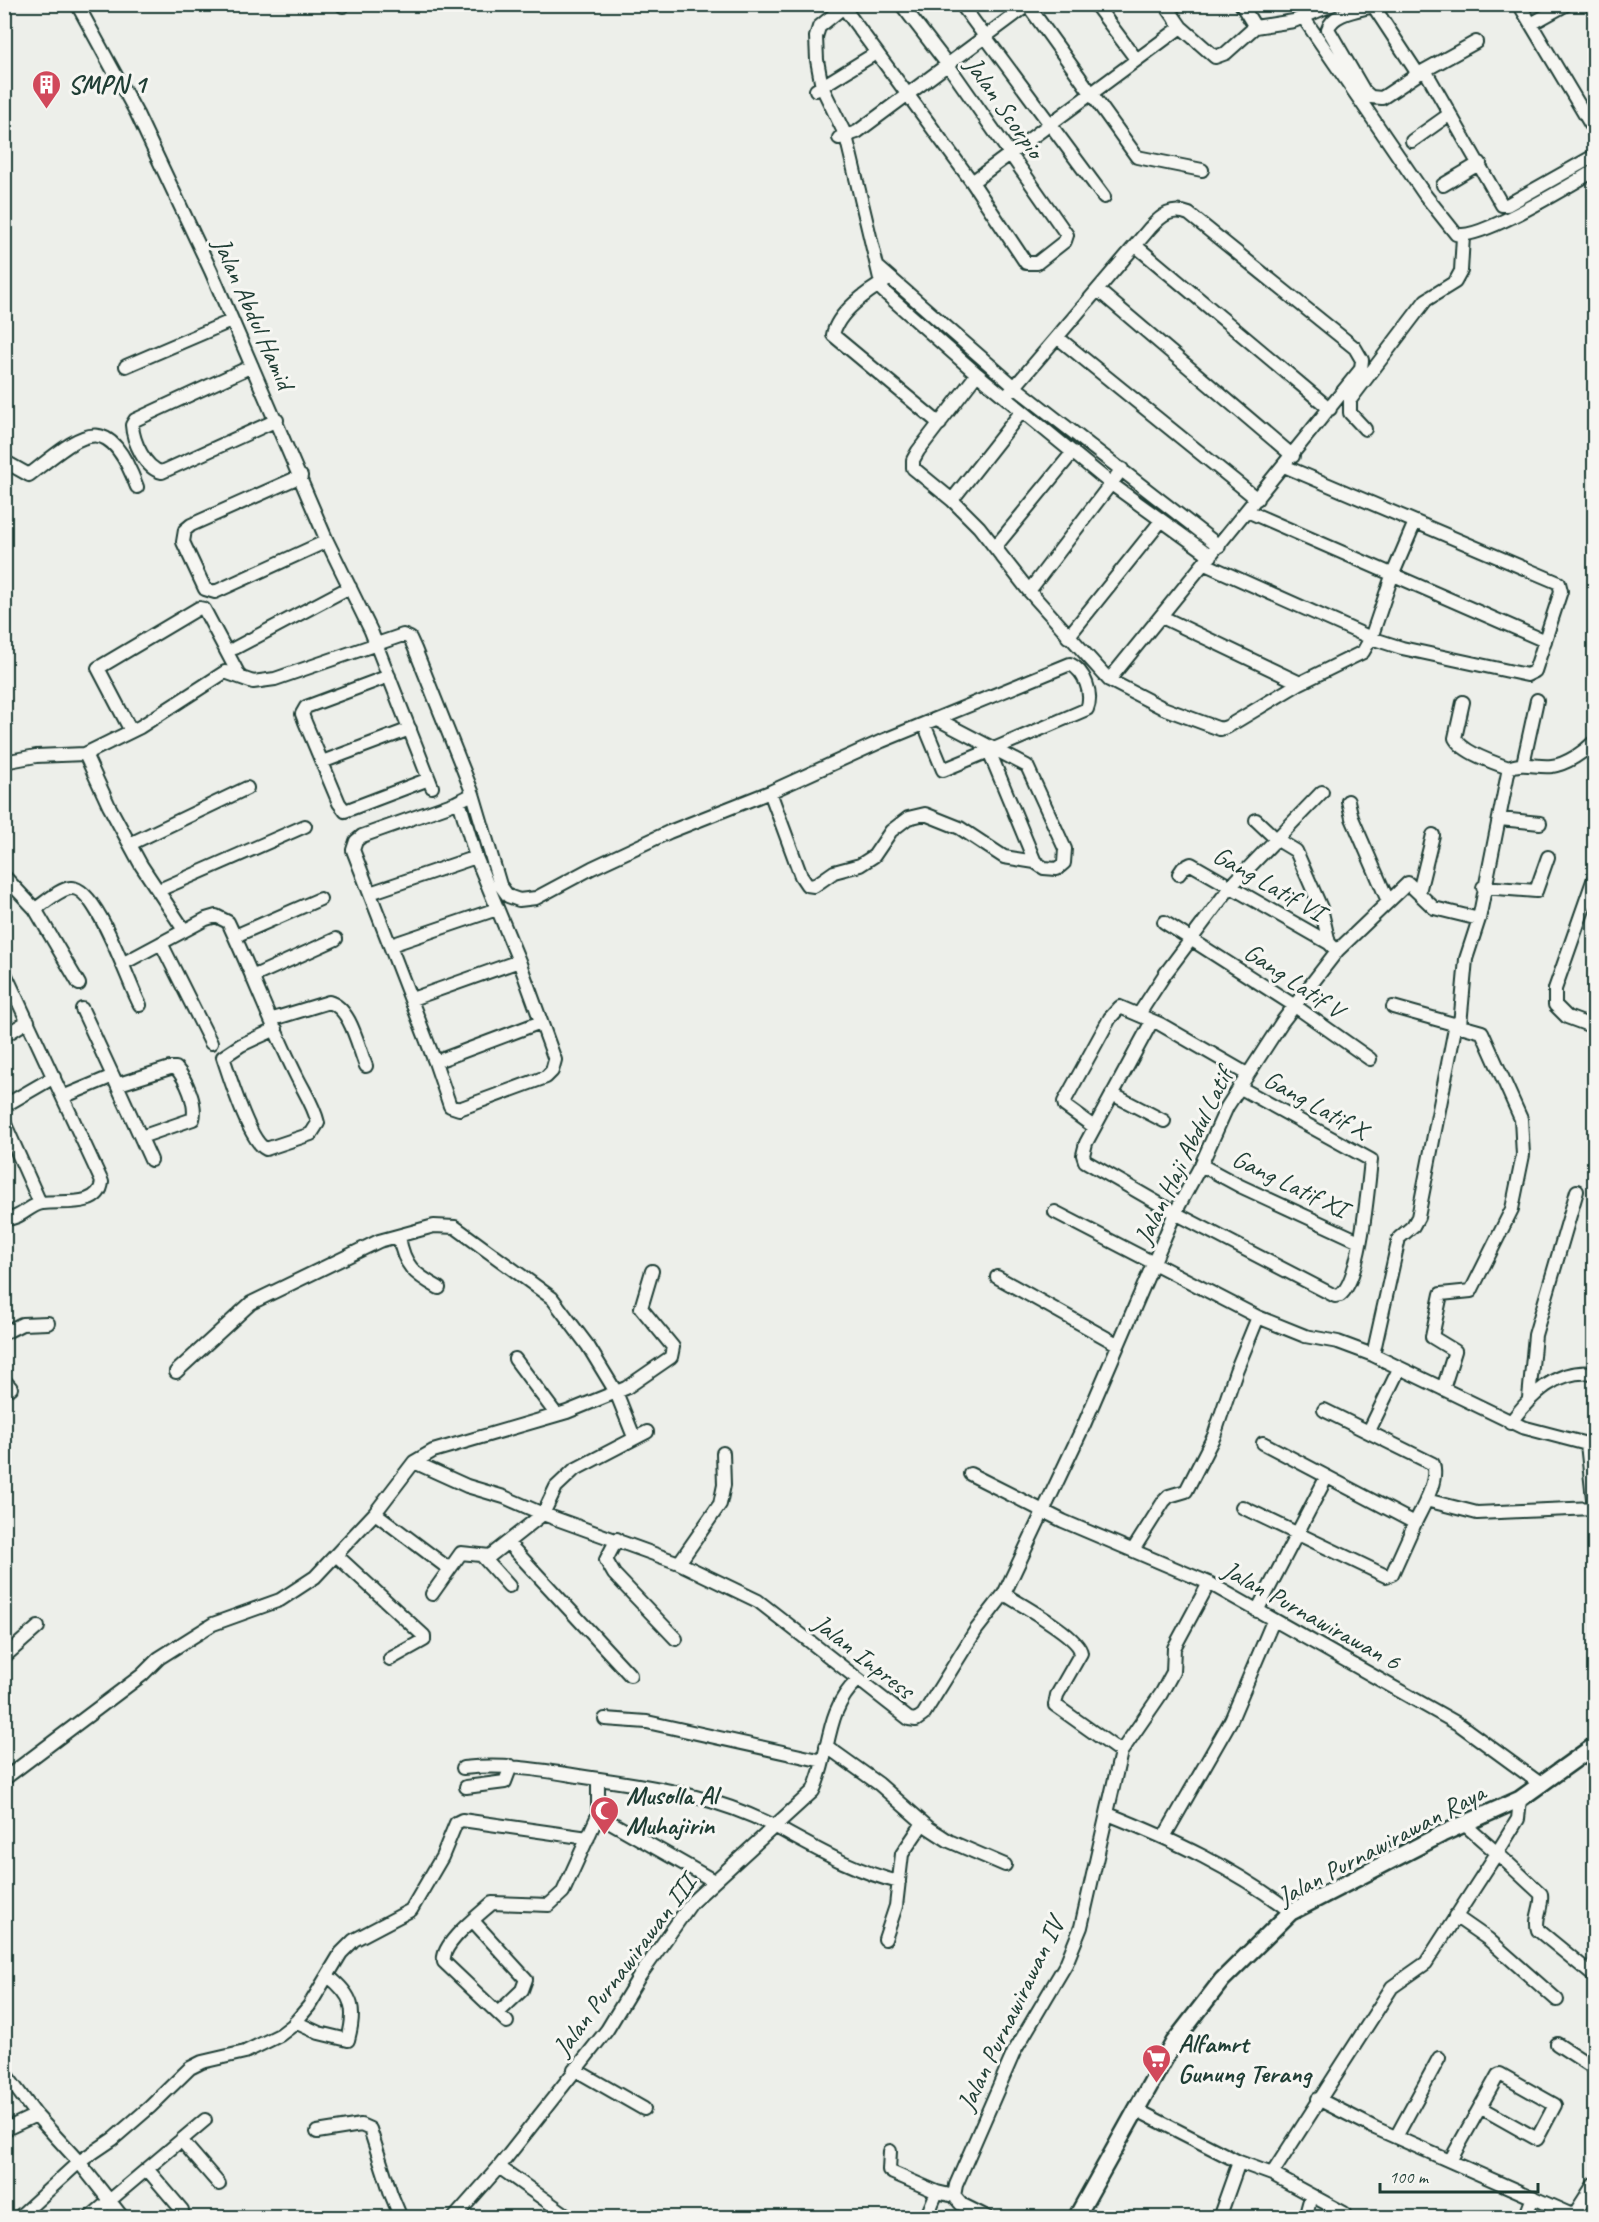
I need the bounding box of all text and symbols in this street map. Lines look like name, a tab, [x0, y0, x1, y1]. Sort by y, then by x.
street label: Jalan Scorpio	[956, 48, 1053, 167]
building icon: SMPN 1	[31, 68, 63, 110]
place label: SMPN 1	[68, 68, 149, 101]
street label: Jalan Abdul Hamid	[205, 230, 303, 398]
street label: Gang Latif VI	[1207, 838, 1335, 931]
street label: Gang Latif V	[1238, 935, 1354, 1029]
street label: Jalan Haji Abdul Latif	[1126, 1058, 1243, 1251]
street label: Gang Latif X	[1258, 1062, 1377, 1149]
street label: Gang Latif XI	[1227, 1142, 1358, 1228]
street label: Jalan Purnawirawan 6	[1215, 1552, 1408, 1679]
street label: Jalan Inpress	[805, 1605, 923, 1707]
street label: Jalan Purnawirawan Raya	[1270, 1775, 1493, 1914]
place label: Musolla Al Muhajirin	[626, 1779, 723, 1842]
mosque icon: Musolla Al Muhajirin	[589, 1794, 621, 1836]
street label: Jalan Purnawirawan III	[544, 1864, 707, 2064]
street label: Jalan Purnawirawan IV	[949, 1908, 1074, 2118]
place label: Alfamrt Gunung Terang	[1178, 2027, 1314, 2090]
supermarket icon: Alfamrt Gunung Terang	[1141, 2042, 1173, 2084]
scale bar	[1380, 2156, 1538, 2194]
text: 100 m	[1389, 2166, 1430, 2188]

